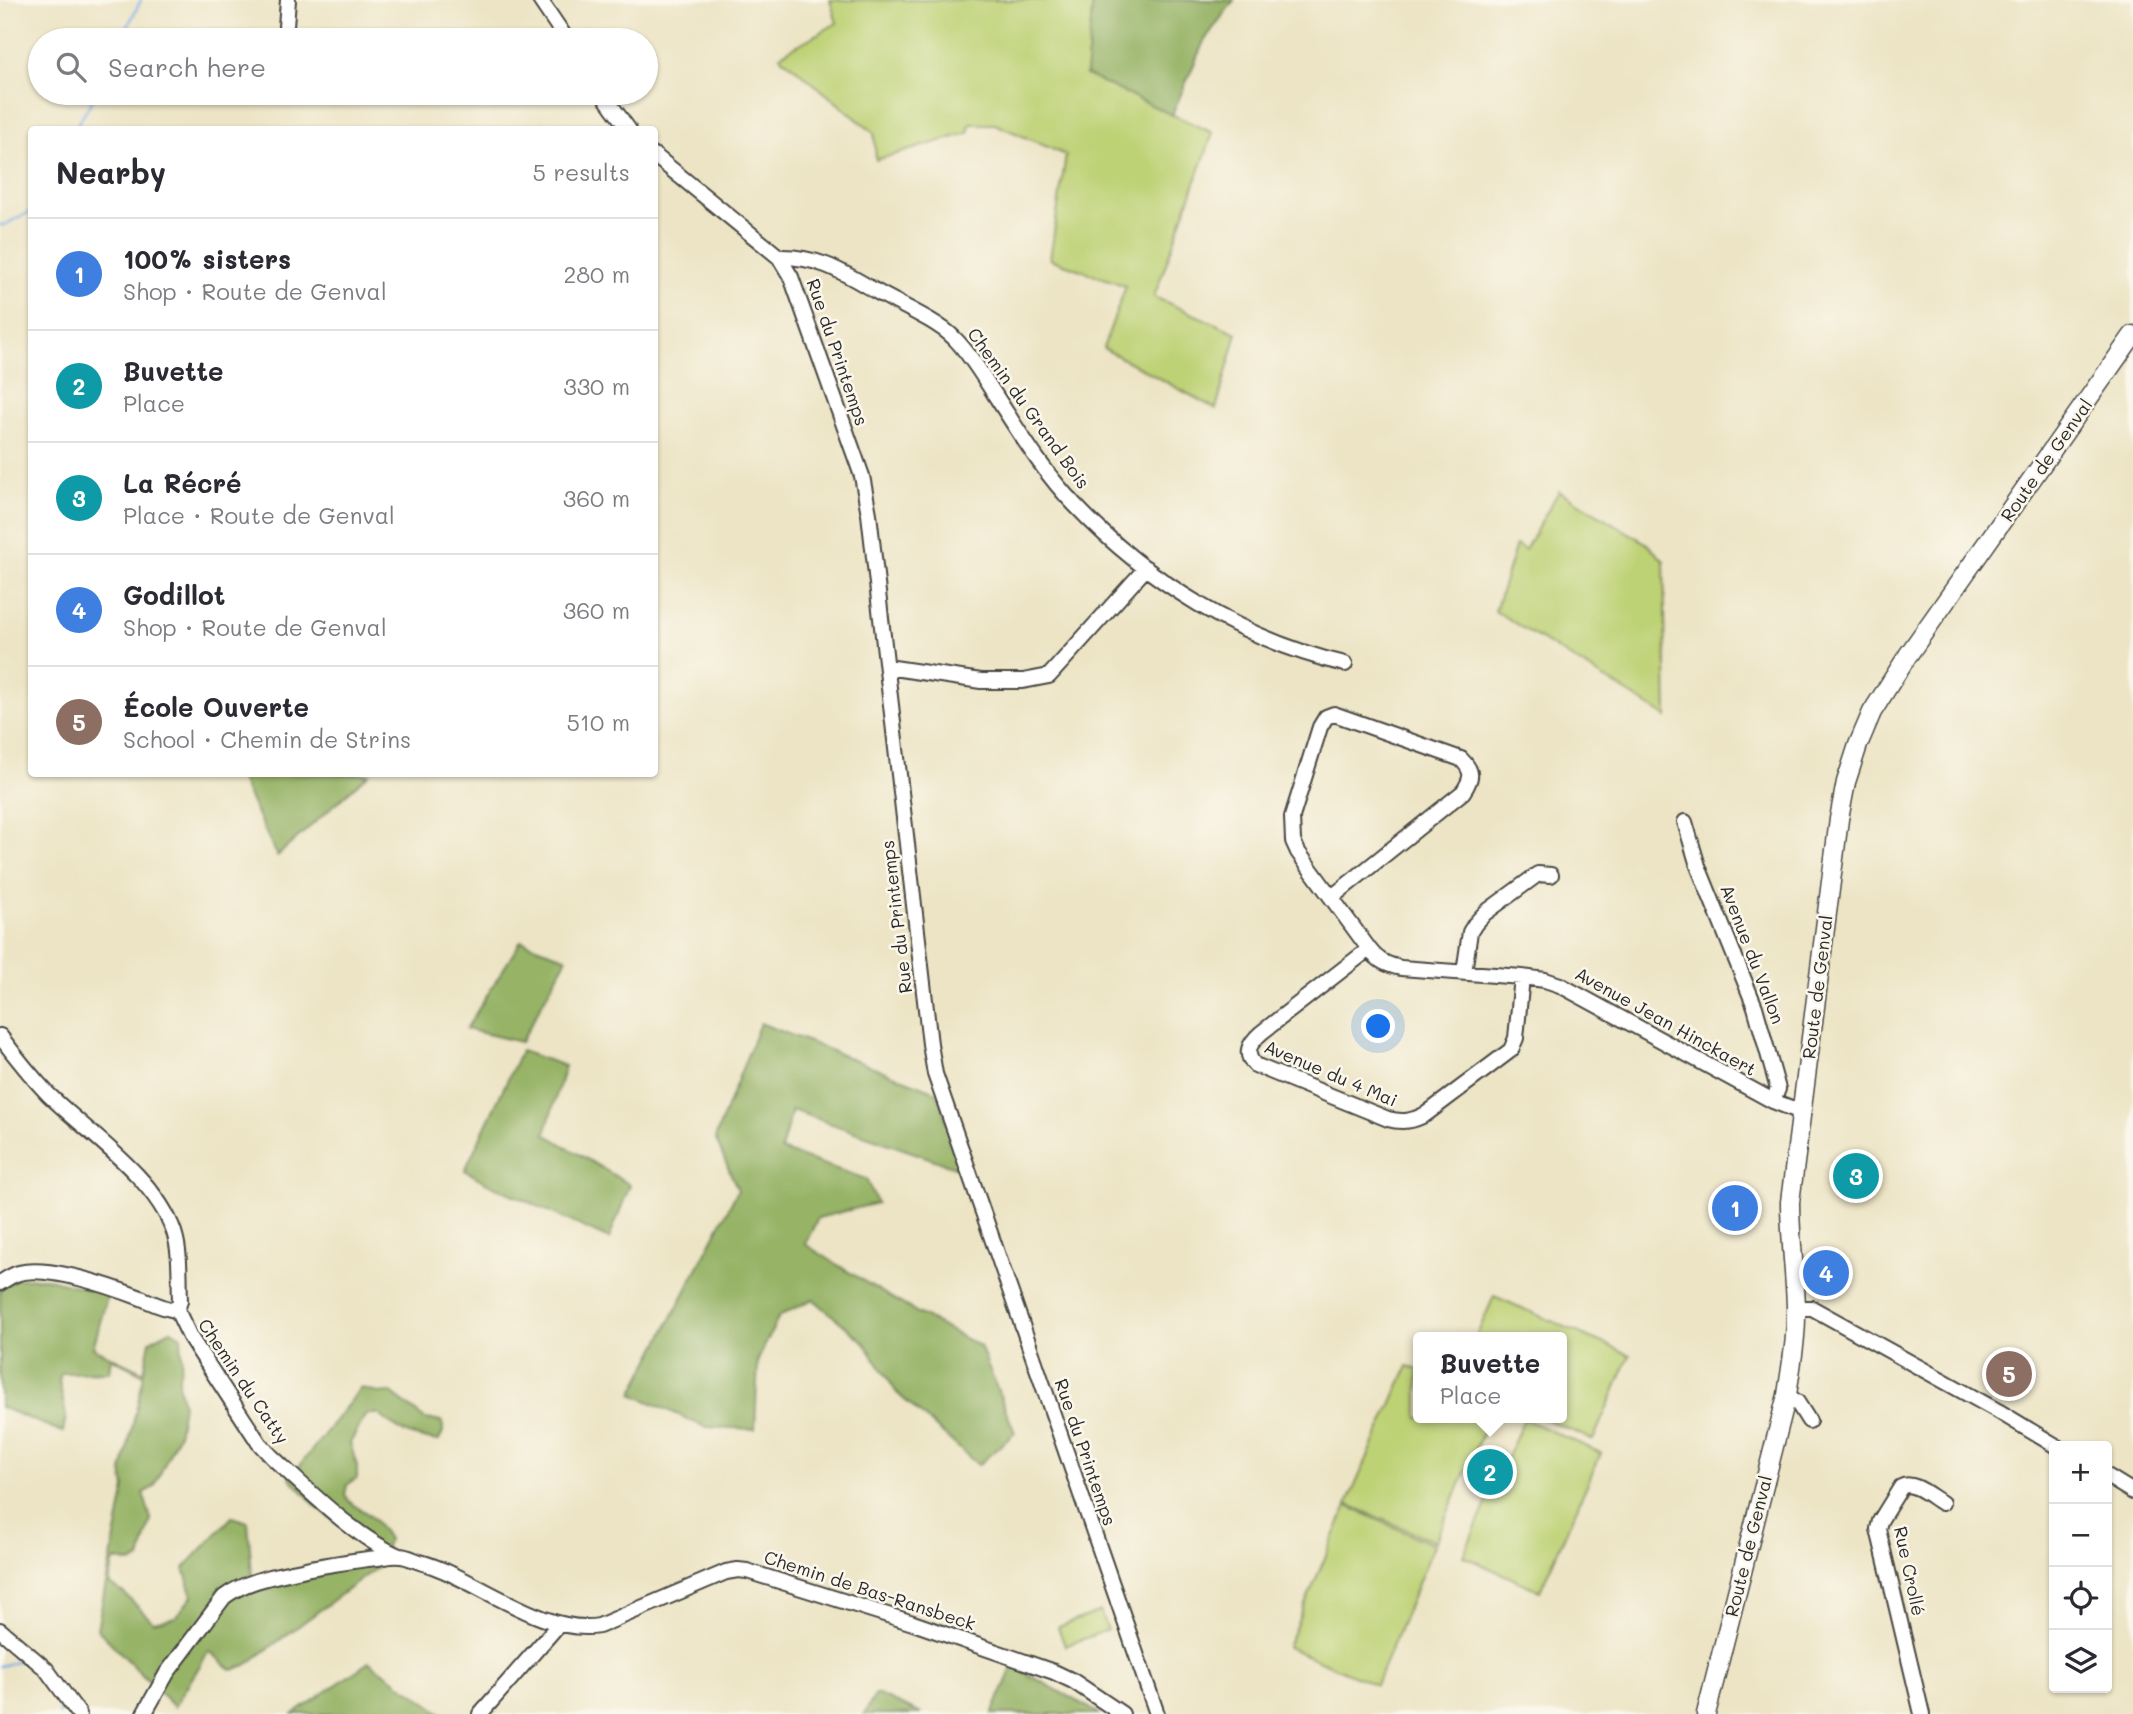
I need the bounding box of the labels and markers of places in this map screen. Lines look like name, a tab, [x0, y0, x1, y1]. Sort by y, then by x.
pin: 3	[1833, 1150, 1879, 1202]
pin: 1	[1712, 1182, 1758, 1234]
pin: 4	[1803, 1247, 1849, 1299]
pin: 5	[1986, 1348, 2032, 1400]
pin: 2	[1467, 1446, 1513, 1498]

